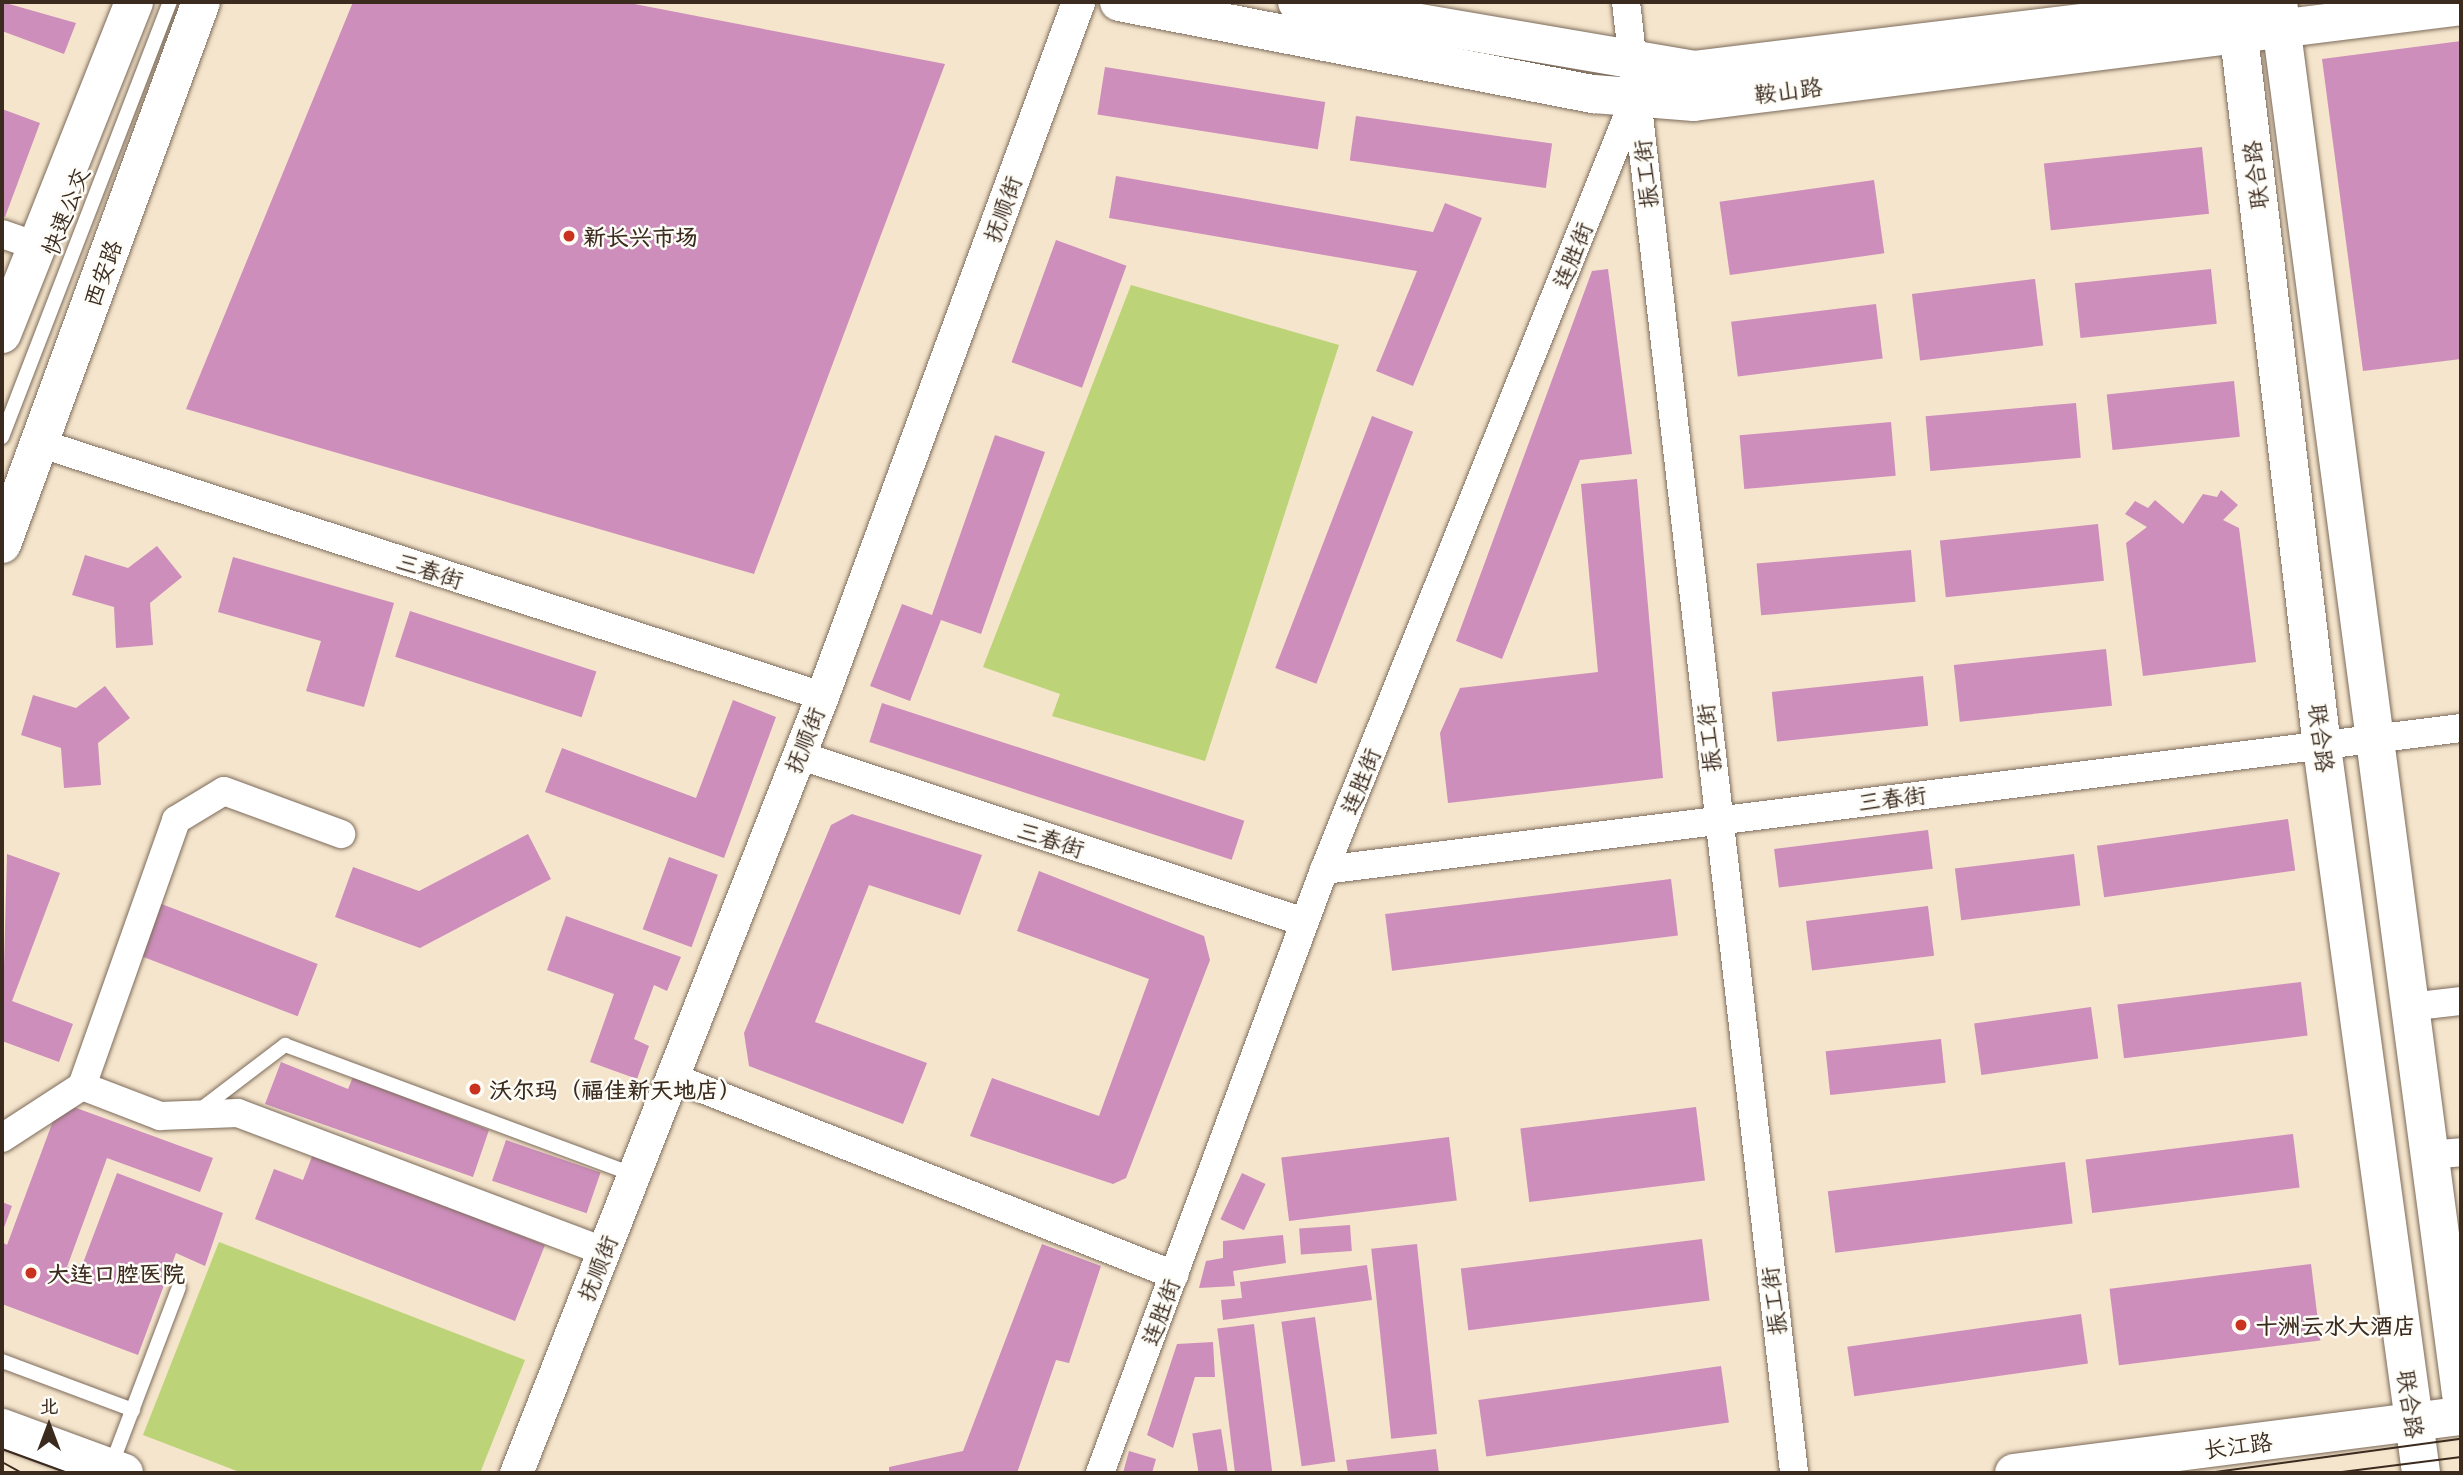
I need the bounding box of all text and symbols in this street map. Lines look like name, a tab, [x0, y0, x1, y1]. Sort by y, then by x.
street label: 鞍山路	[1752, 72, 1824, 108]
street label: 振工街	[1628, 138, 1662, 210]
street label: 联合路	[2237, 139, 2273, 211]
street label: 快速公交	[36, 163, 94, 259]
street label: 抚顺街	[977, 172, 1027, 246]
street label: 连胜街	[1546, 218, 1598, 292]
place label: 新长兴市场	[583, 222, 698, 250]
marker: 新长兴市场	[561, 228, 577, 244]
street label: 西安路	[77, 236, 127, 310]
street label: 三春街	[393, 546, 467, 594]
street label: 振工街	[1691, 702, 1725, 774]
street label: 联合路	[2304, 702, 2340, 774]
street label: 抚顺街	[778, 703, 830, 777]
street label: 连胜街	[1334, 744, 1386, 818]
street label: 三春街	[1856, 780, 1928, 816]
street label: 三春街	[1014, 815, 1088, 863]
place label: 沃尔玛（福佳新天地店）	[489, 1075, 742, 1103]
marker: 沃尔玛（福佳新天地店）	[467, 1081, 483, 1097]
street label: 抚顺街	[571, 1231, 623, 1305]
place label: 大连口腔医院	[47, 1259, 185, 1287]
marker: 大连口腔医院	[21, 1263, 41, 1283]
street label: 振工街	[1755, 1265, 1791, 1337]
street label: 连胜街	[1135, 1275, 1185, 1349]
place label: 十洲云水大酒店	[2255, 1311, 2416, 1339]
marker: 十洲云水大酒店	[2233, 1317, 2249, 1333]
street label: 联合路	[2393, 1368, 2429, 1440]
north arrow	[14, 1391, 84, 1461]
text: 北	[39, 1391, 59, 1419]
street label: 长江路	[2202, 1427, 2274, 1463]

